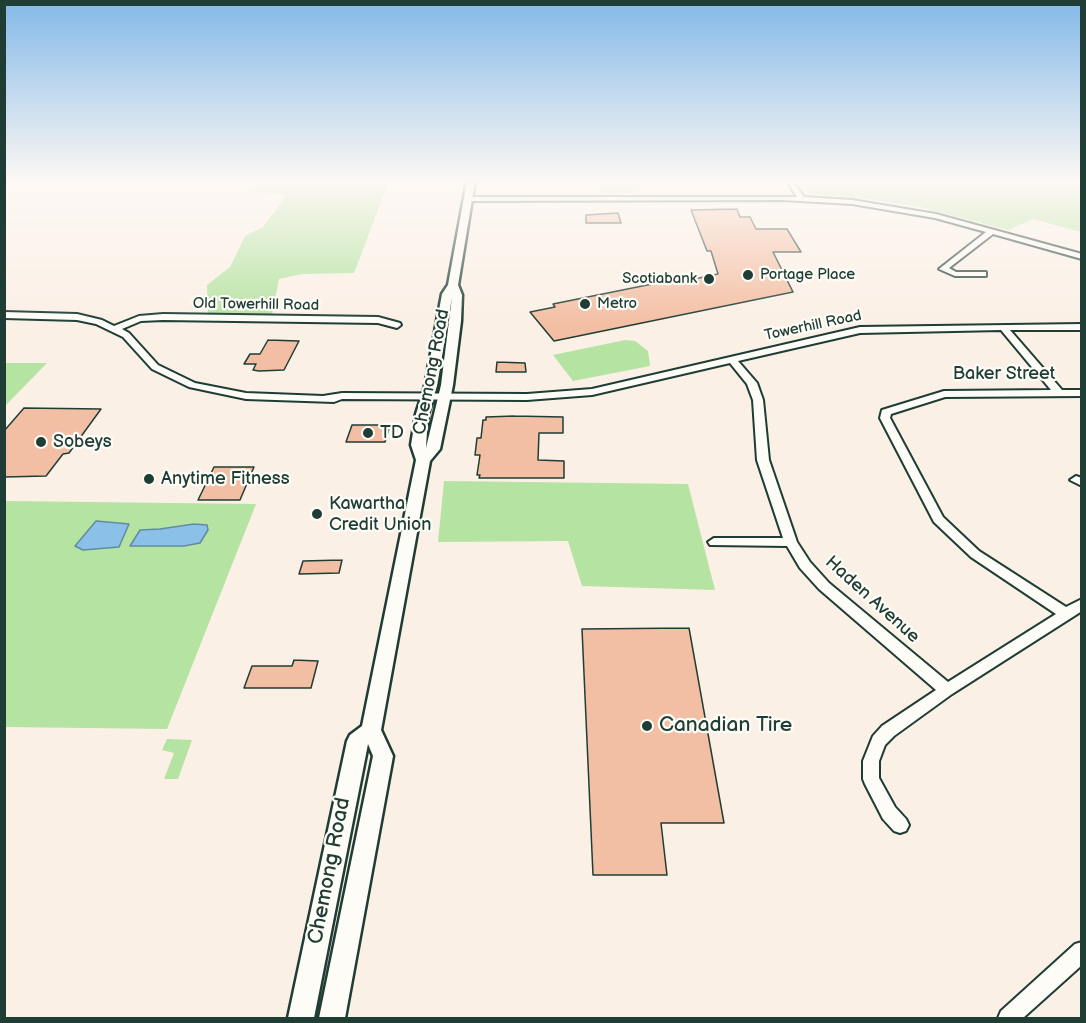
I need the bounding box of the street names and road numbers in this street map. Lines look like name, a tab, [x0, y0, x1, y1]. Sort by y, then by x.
street label: Old Towerhill Road	[193, 295, 319, 315]
street label: Chemong Road	[409, 307, 455, 437]
street label: Towerhill Road	[763, 307, 863, 345]
street label: Baker Street	[953, 363, 1055, 385]
street label: Haden Avenue	[820, 552, 924, 648]
street label: Chemong Road	[303, 796, 357, 946]

